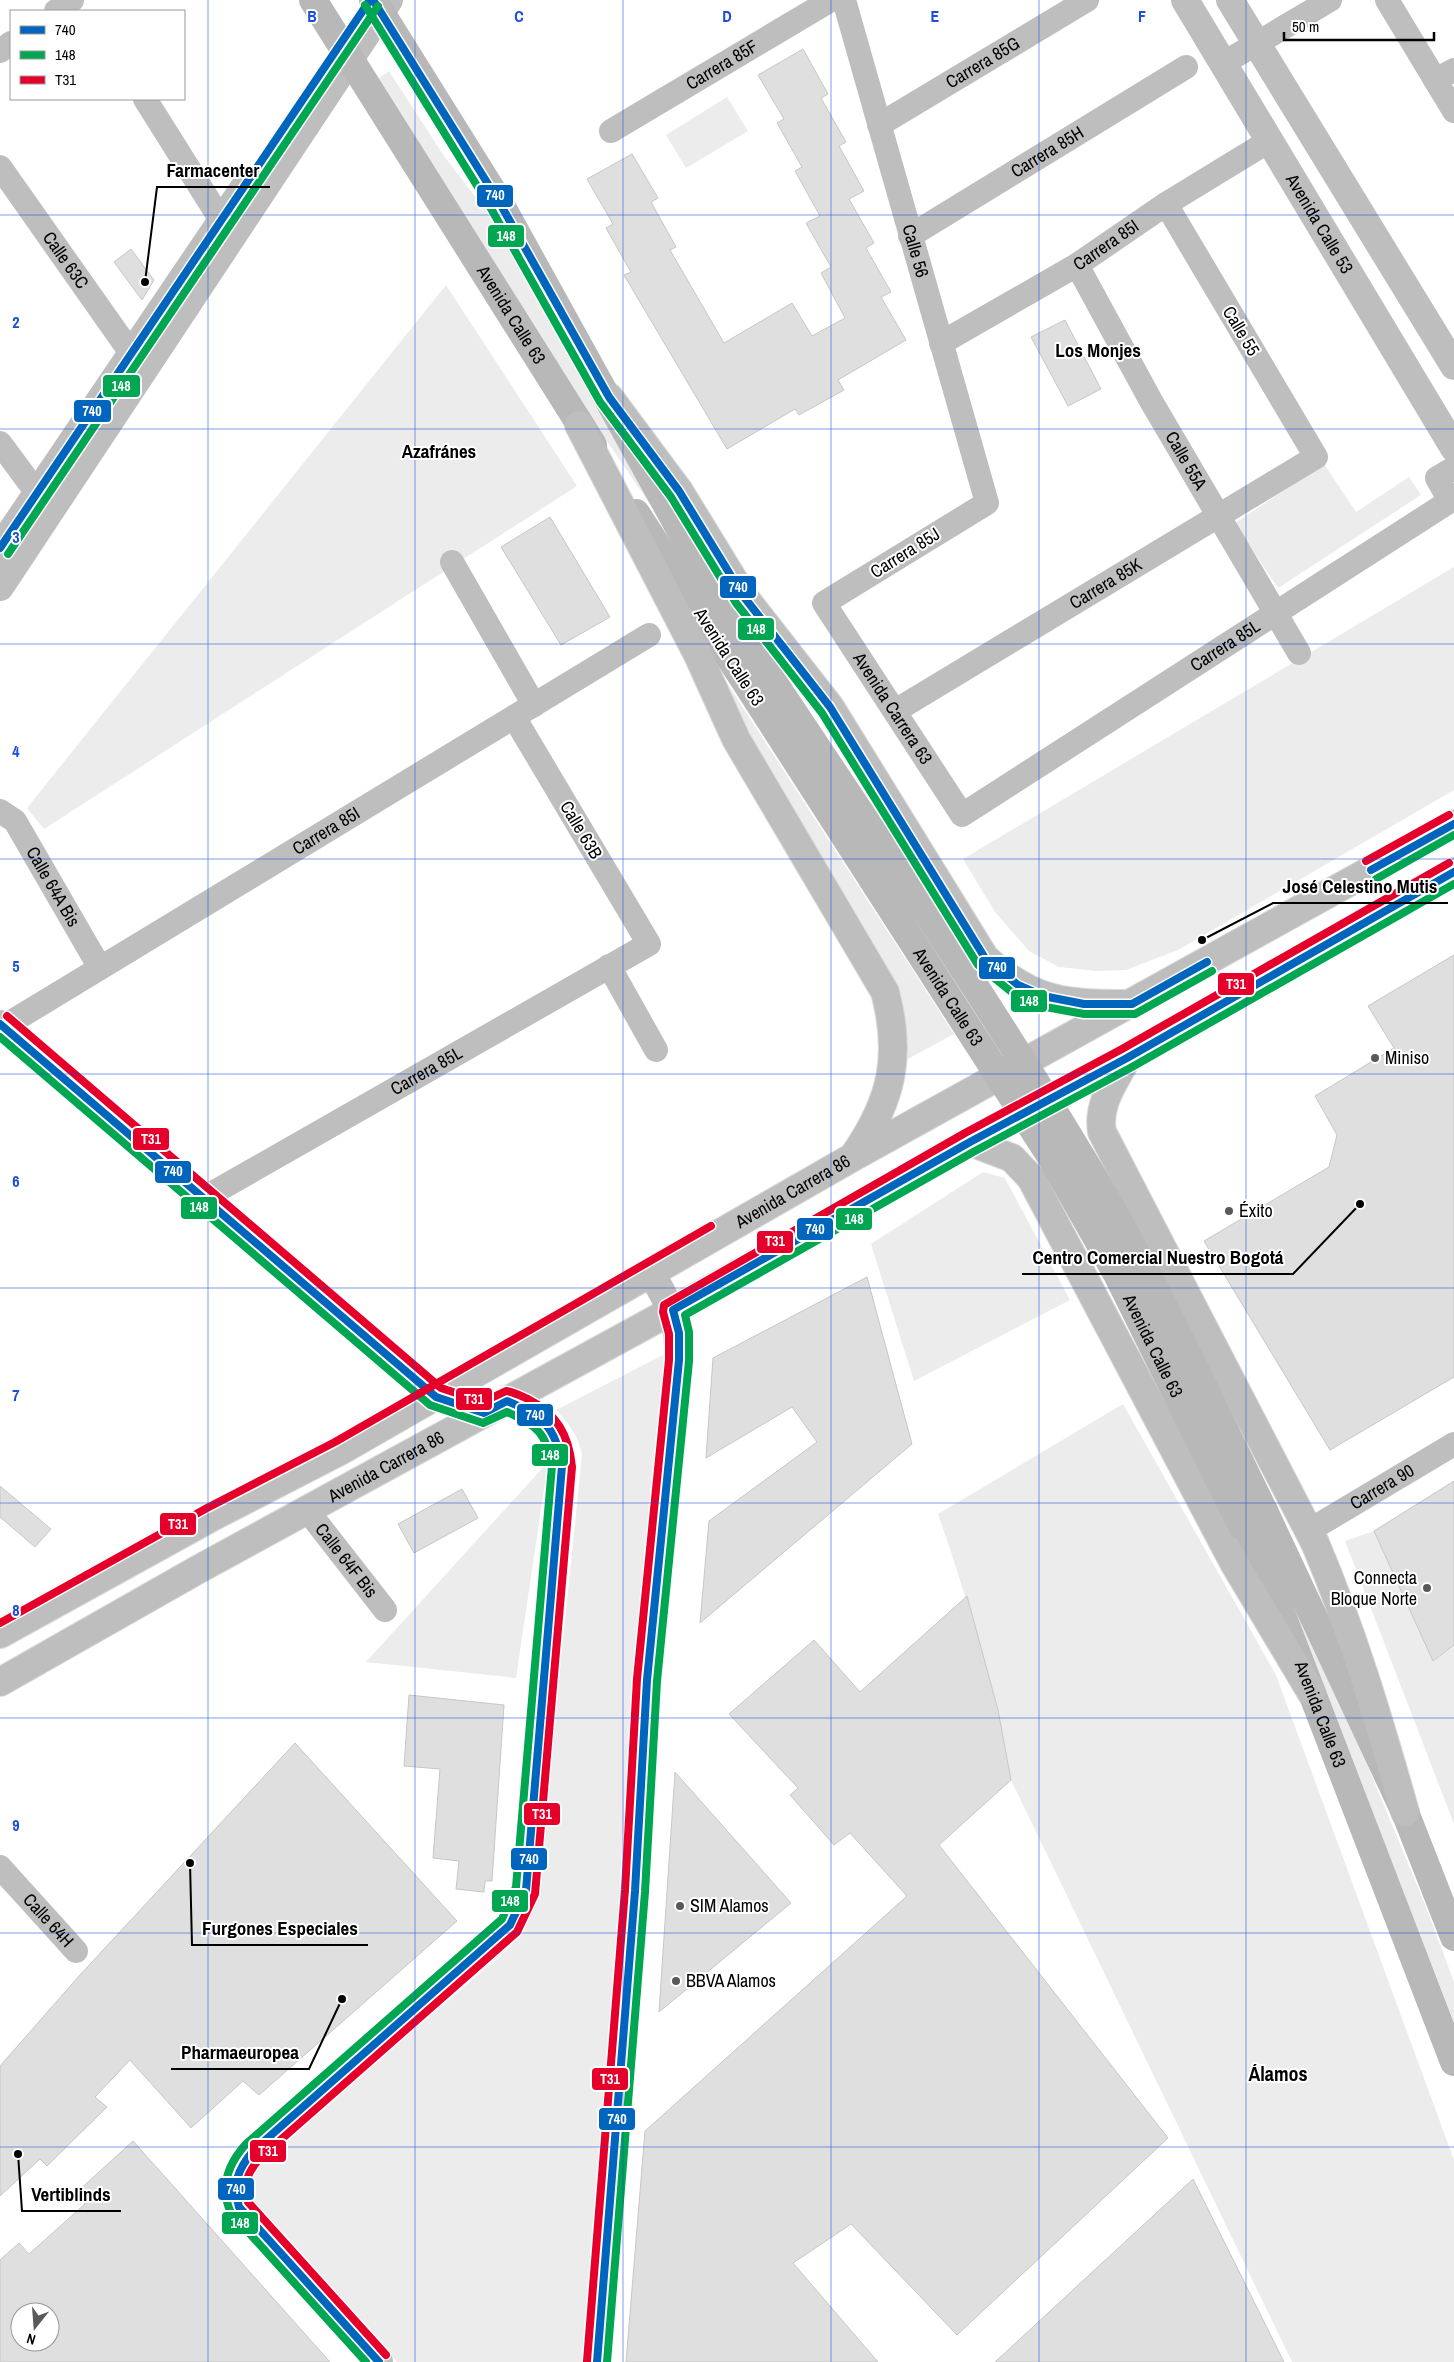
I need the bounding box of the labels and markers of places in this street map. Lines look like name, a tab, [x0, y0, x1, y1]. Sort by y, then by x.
callout: Farmacenter	[157, 153, 270, 187]
callout: José Celestino Mutis	[1273, 869, 1448, 903]
place label: Miniso	[1385, 1045, 1429, 1070]
marker: Miniso	[1369, 1052, 1381, 1064]
place label: Éxito	[1239, 1198, 1273, 1223]
marker: Éxito	[1223, 1205, 1235, 1217]
callout: Centro Comercial Nuestro Bogotá	[1022, 1240, 1293, 1274]
place label: Connecta Bloque Norte	[1331, 1565, 1417, 1611]
marker: Connecta Bloque Norte	[1421, 1582, 1433, 1594]
place label: SIM Alamos	[690, 1893, 769, 1918]
marker: SIM Alamos	[674, 1900, 686, 1912]
callout: Furgones Especiales	[192, 1911, 368, 1945]
place label: BBVA Alamos	[686, 1968, 776, 1993]
marker: BBVA Alamos	[670, 1975, 682, 1987]
callout: Pharmaeuropea	[171, 2035, 309, 2069]
callout: Vertiblinds	[22, 2177, 121, 2211]

